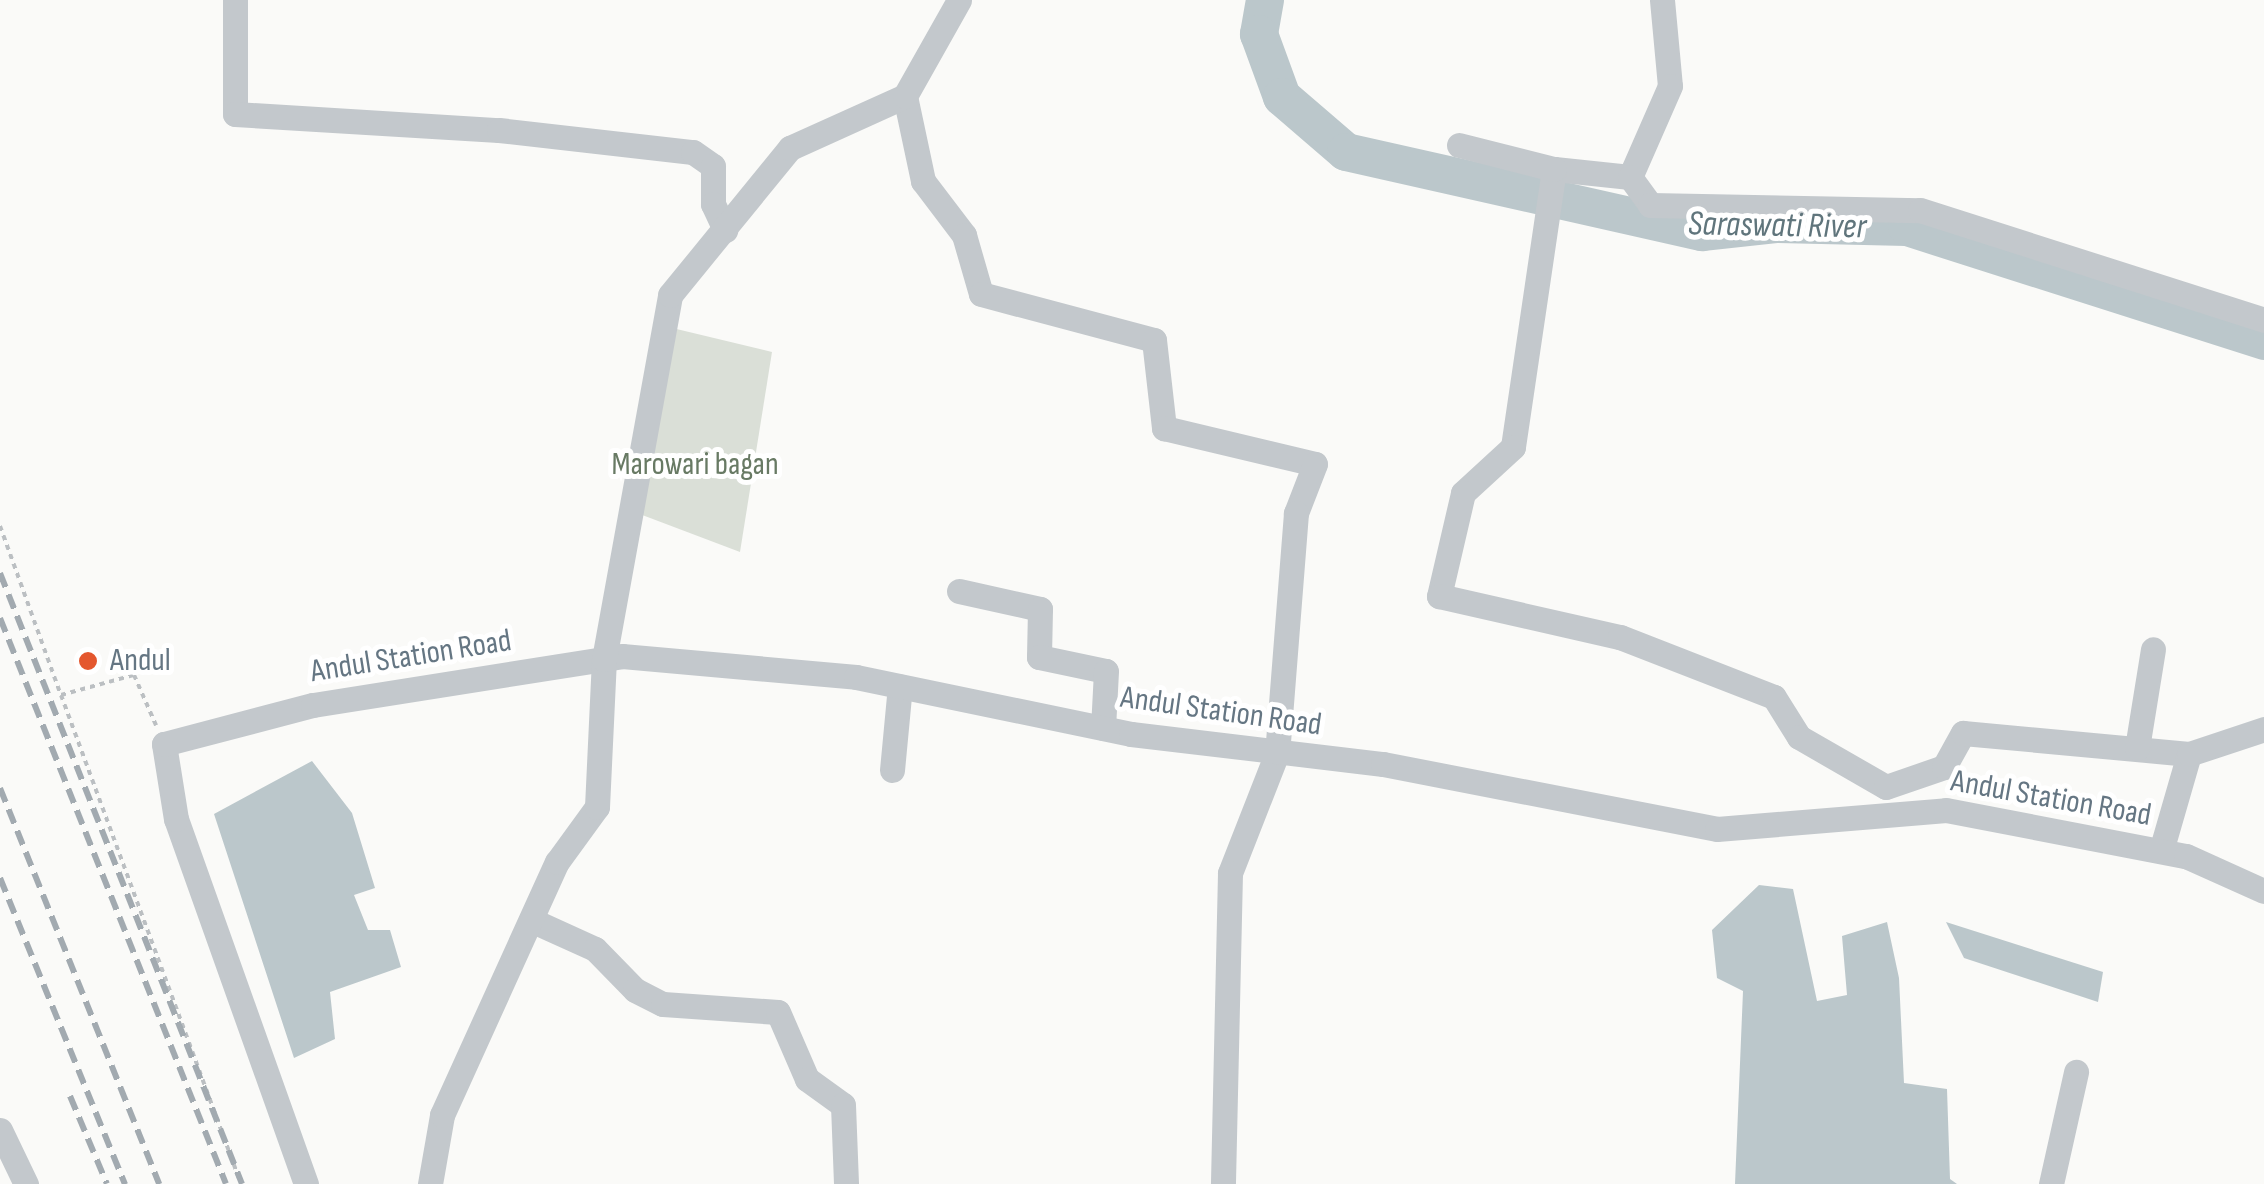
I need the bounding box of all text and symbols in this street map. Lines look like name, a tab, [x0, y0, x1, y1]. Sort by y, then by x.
water label: Saraswati River	[1687, 203, 1867, 249]
park label: Marowari bagan	[611, 446, 779, 484]
street label: Andul Station Road	[308, 622, 514, 692]
place label: Andul	[110, 642, 171, 680]
marker: Andul	[75, 648, 101, 674]
street label: Andul Station Road	[1118, 679, 1324, 745]
street label: Andul Station Road	[1948, 763, 2154, 835]

